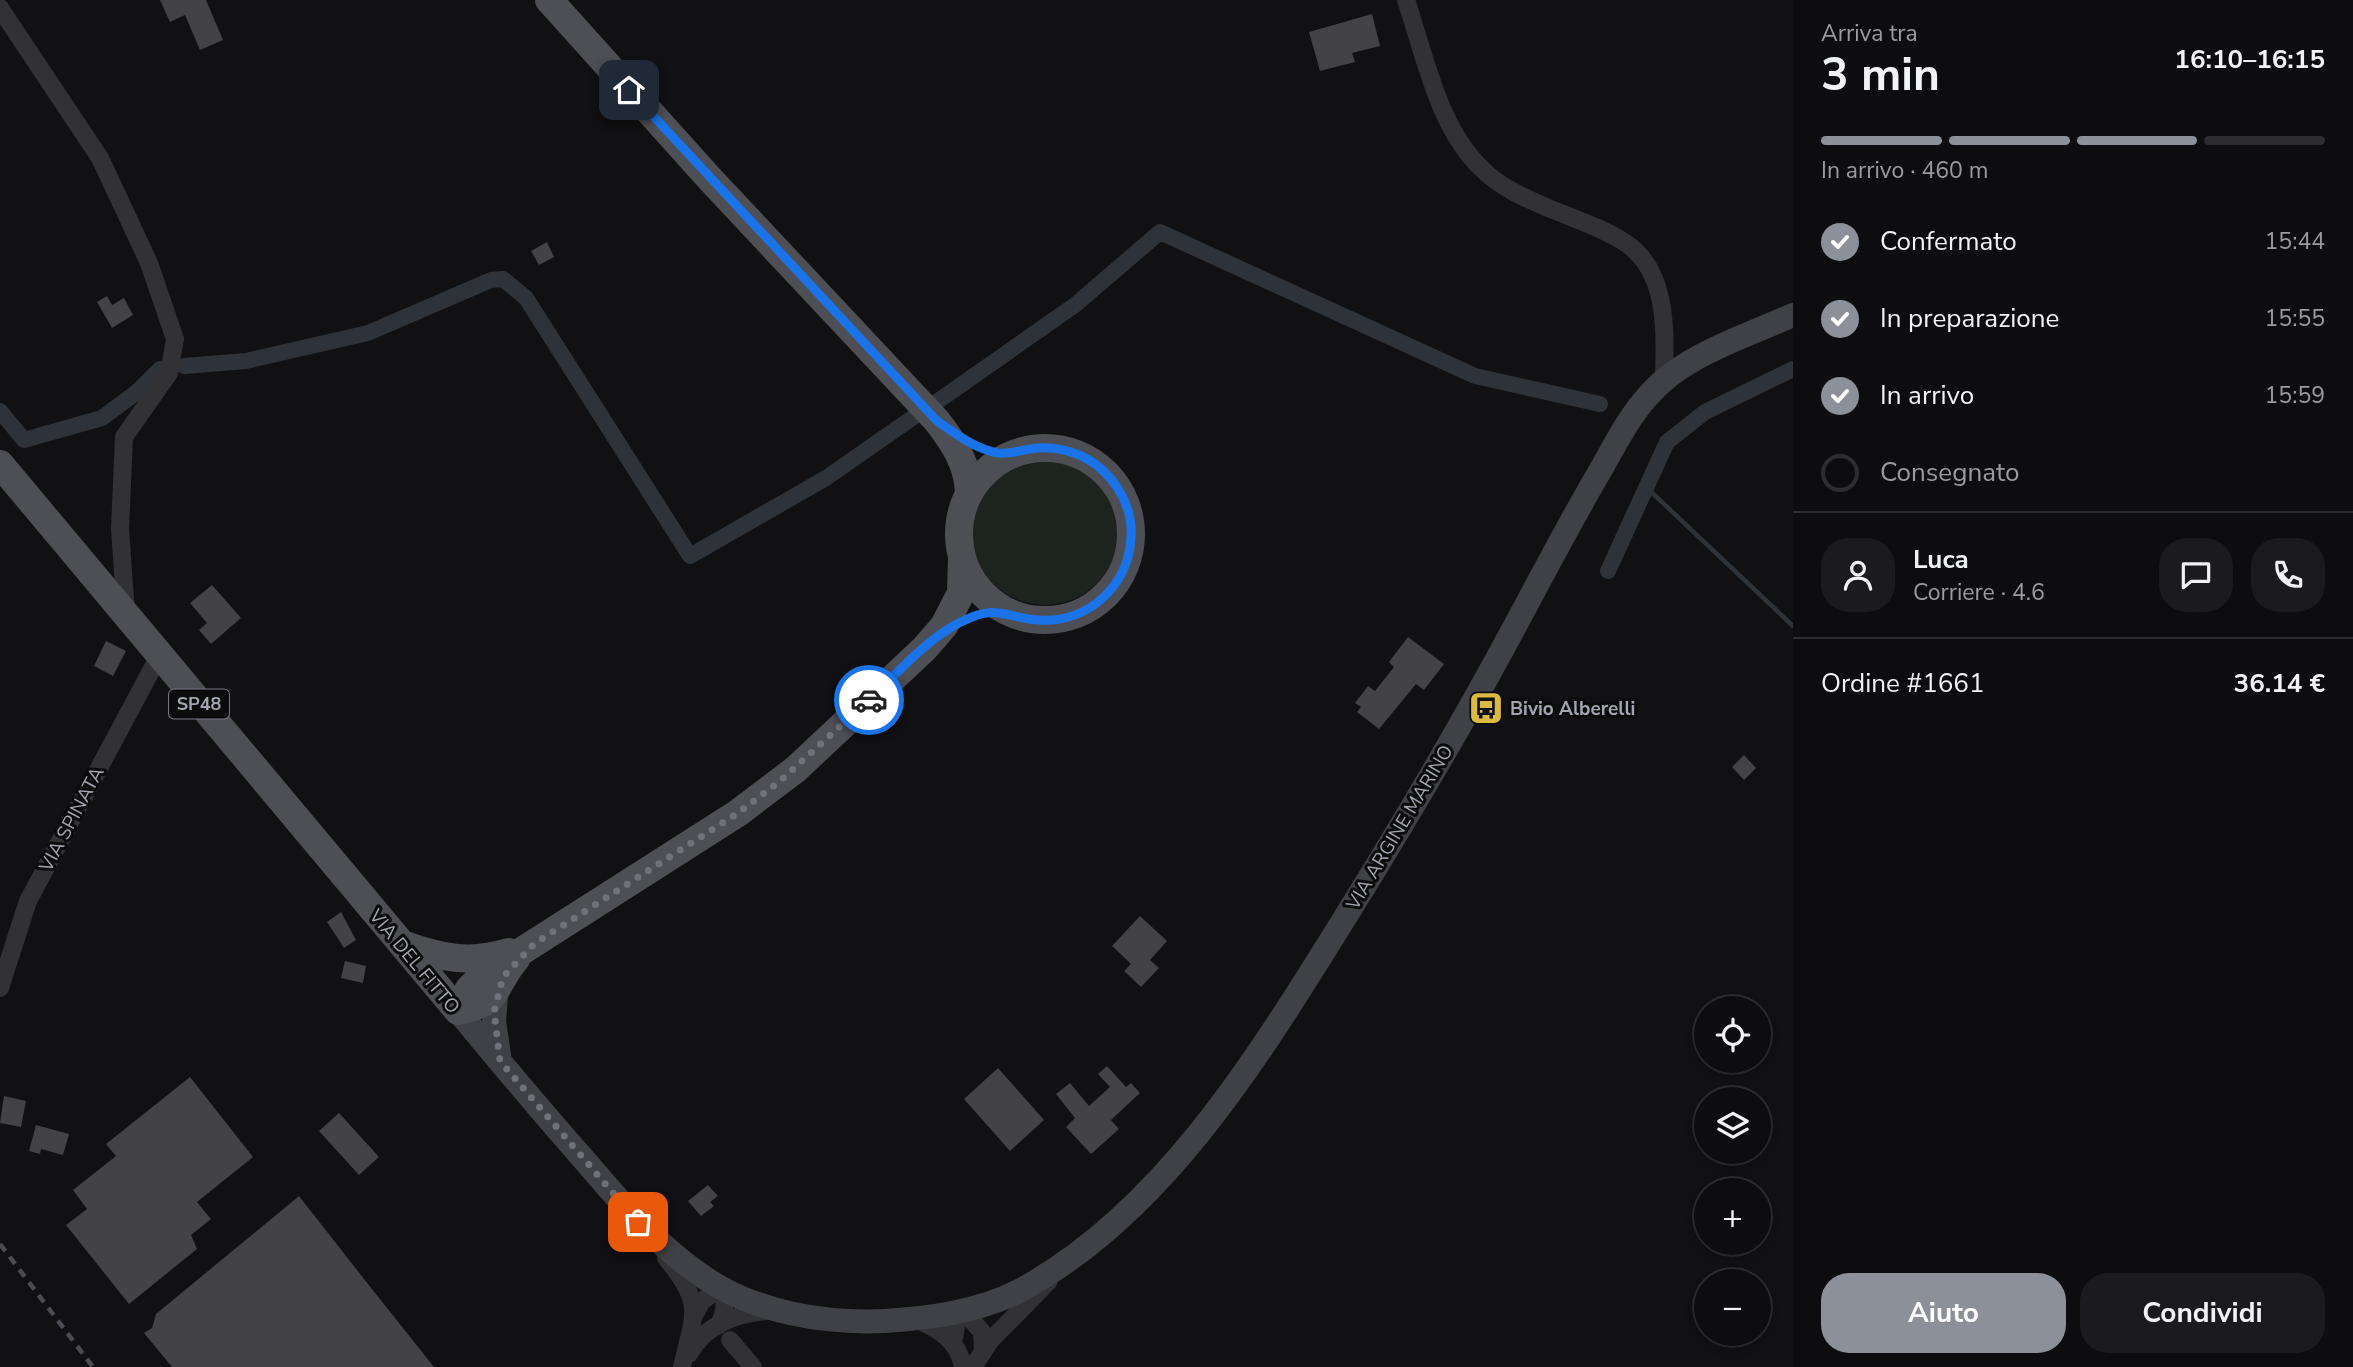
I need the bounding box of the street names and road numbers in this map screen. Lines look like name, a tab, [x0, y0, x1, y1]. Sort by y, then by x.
road number: SP48	[169, 690, 229, 718]
street label: VIA ARGINE MARINO	[1340, 740, 1459, 916]
street label: VIA SPINATA	[33, 762, 111, 877]
street label: VIA DEL FITTO	[362, 903, 466, 1019]

